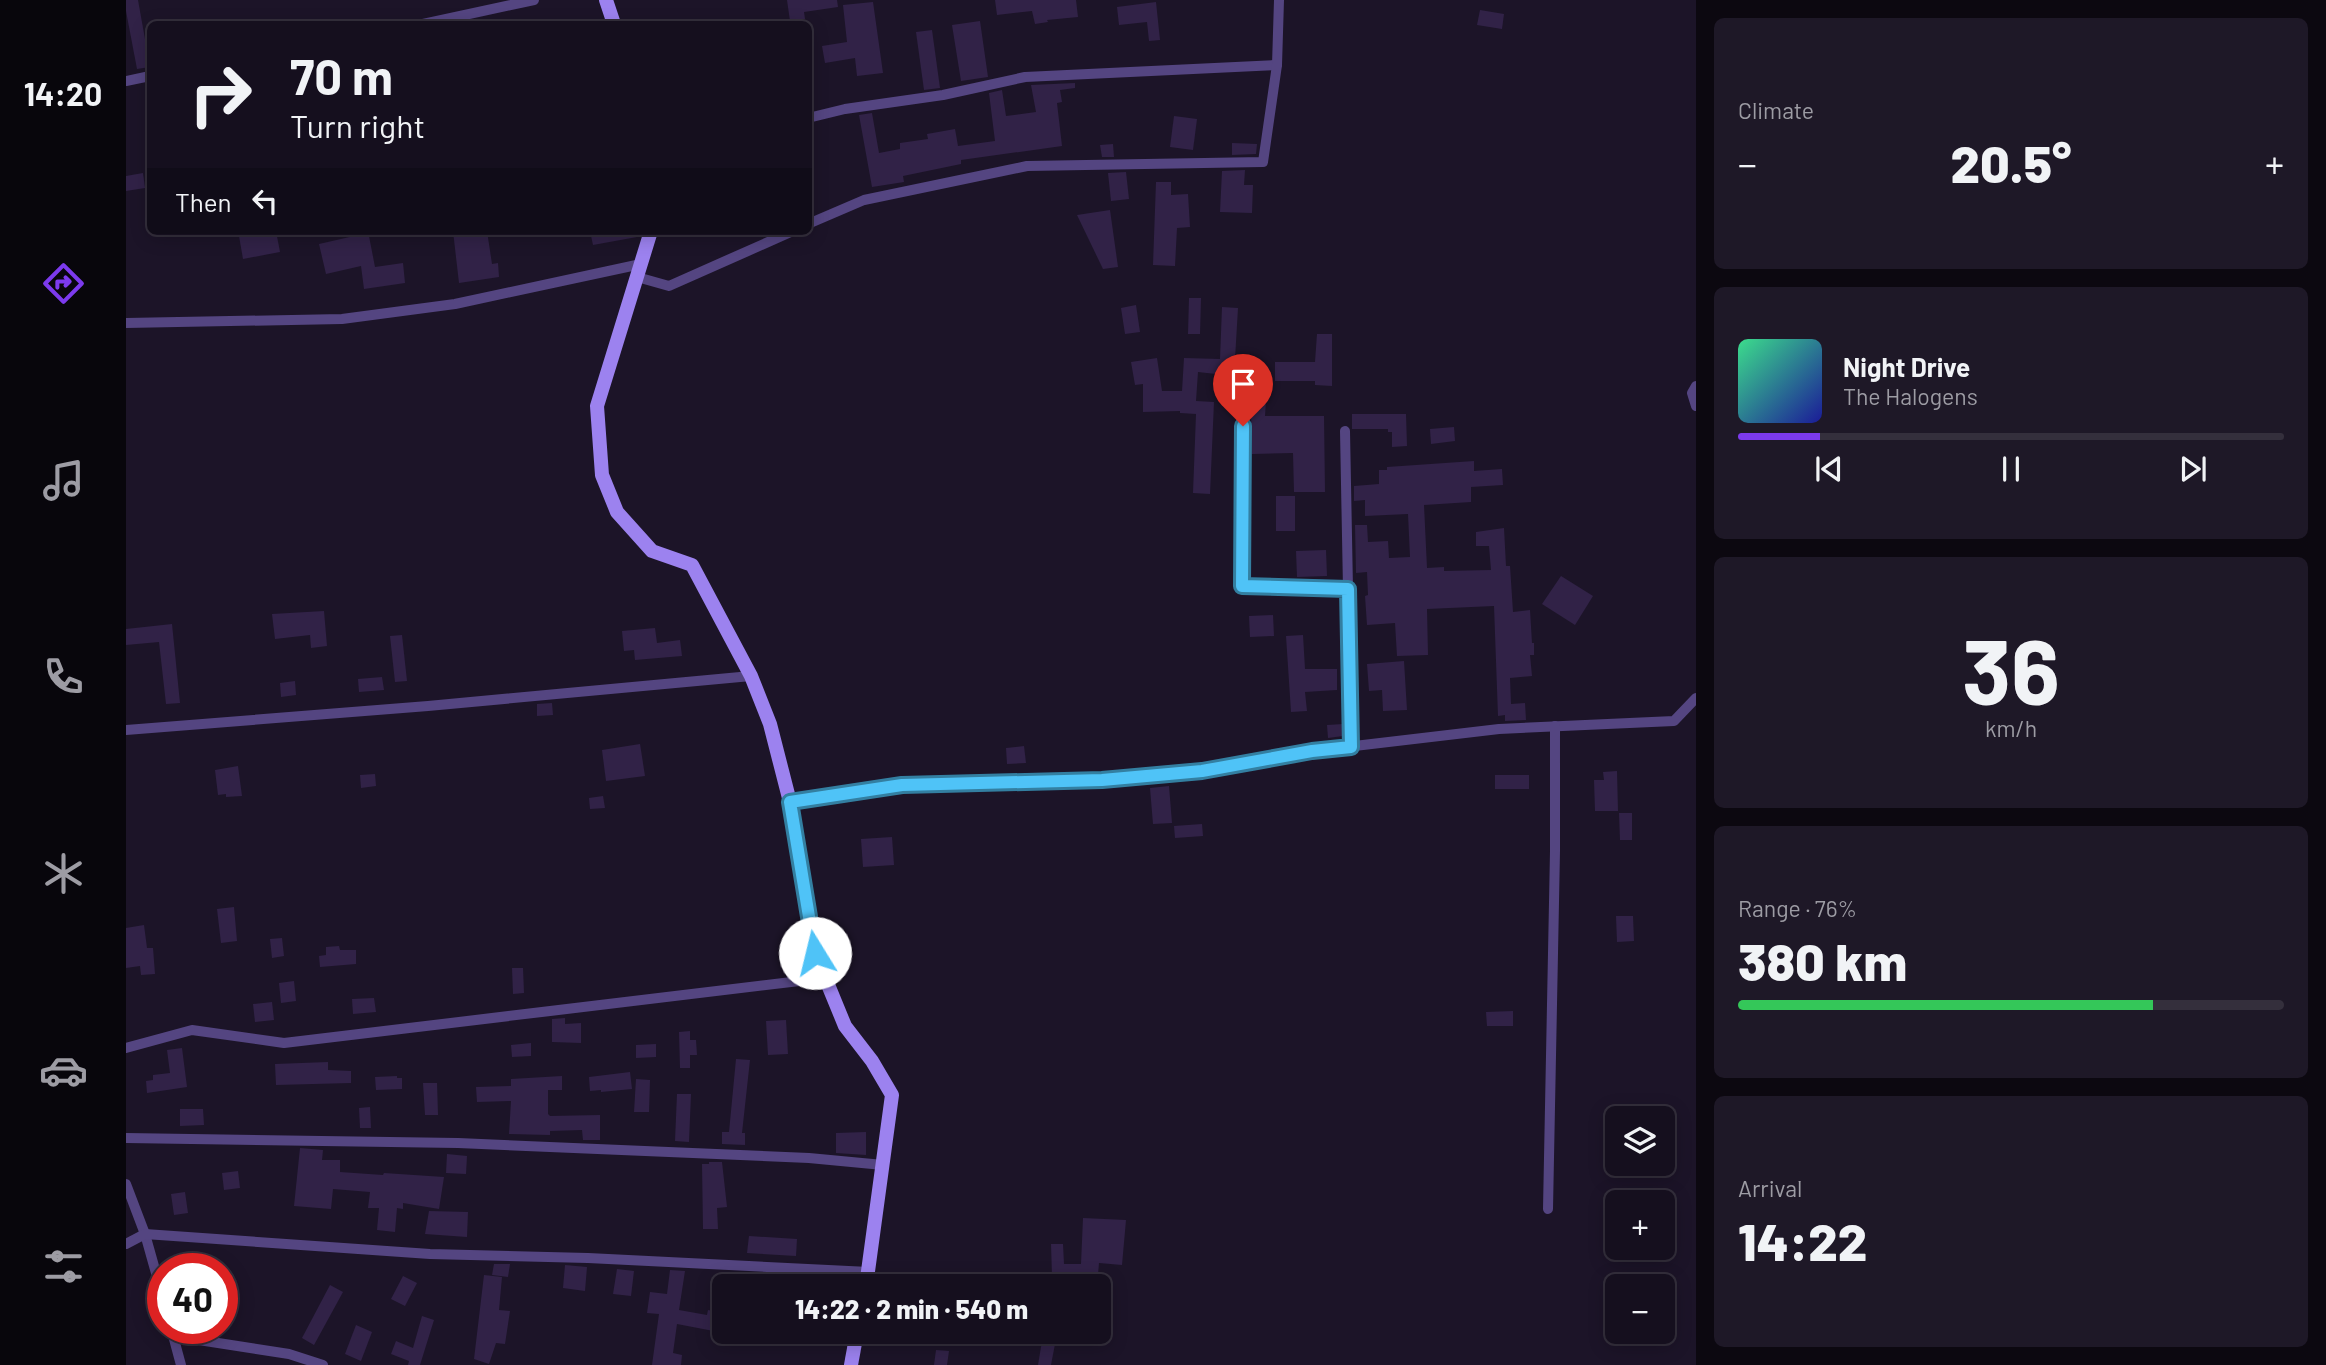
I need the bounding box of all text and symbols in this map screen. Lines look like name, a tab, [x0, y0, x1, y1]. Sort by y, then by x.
text: 70 m	[290, 46, 393, 105]
icon: right	[175, 49, 266, 140]
text: 14:20	[24, 74, 102, 112]
text: Climate	[1738, 96, 1814, 124]
text: Turn right	[290, 106, 425, 144]
text: 20.5°	[1950, 131, 2072, 193]
text: −	[1738, 140, 1757, 186]
text: +	[2265, 140, 2284, 186]
icon: left	[246, 182, 284, 220]
text: Then	[175, 186, 232, 217]
icon: directions	[39, 259, 88, 308]
text: Night Drive	[1843, 351, 1970, 382]
pin	[1213, 354, 1273, 426]
icon: arrive	[1224, 365, 1262, 403]
text: The Halogens	[1843, 382, 1978, 410]
icon: previous	[1810, 450, 1848, 488]
icon: pause	[1992, 450, 2030, 488]
icon: next	[2174, 450, 2212, 488]
icon: music	[39, 456, 88, 505]
text: 36	[1962, 614, 2060, 723]
icon: phone	[39, 652, 88, 701]
text: km/h	[1985, 714, 2037, 742]
icon: climate	[39, 849, 88, 898]
text: Range · 76%	[1738, 894, 1857, 922]
position arrow	[778, 916, 852, 990]
text: 380 km	[1738, 929, 1907, 991]
icon: car	[39, 1046, 88, 1095]
map controls	[1605, 1106, 1675, 1344]
button: layers	[1605, 1106, 1675, 1176]
text: Arrival	[1738, 1174, 1802, 1202]
button: +	[1605, 1190, 1675, 1260]
text: 14:22	[1738, 1209, 1867, 1271]
icon: filters	[39, 1242, 88, 1291]
speed limit sign: 40	[147, 1253, 238, 1344]
button: −	[1605, 1274, 1675, 1344]
text: 14:22 · 2 min · 540 m	[795, 1293, 1028, 1324]

